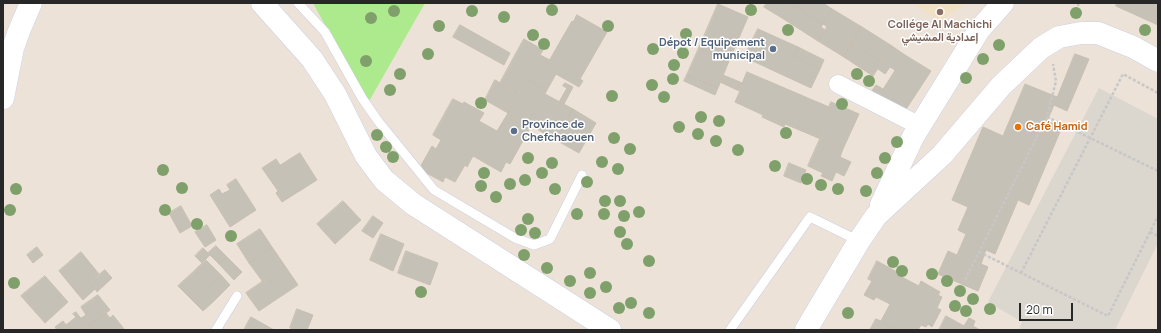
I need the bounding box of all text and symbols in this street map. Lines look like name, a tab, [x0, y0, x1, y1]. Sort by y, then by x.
marker: Collége Al Machichi إعدادية المشيشي	[935, 7, 945, 17]
place label: Collége Al Machichi إعدادية المشيشي	[888, 18, 992, 44]
place label: Dépot / Equipement municipal	[659, 36, 765, 62]
marker: Dépot / Equipement municipal	[768, 44, 778, 54]
place label: Province de Chefchaouen	[522, 118, 594, 144]
place label: Café Hamid	[1026, 120, 1087, 134]
marker: Café Hamid	[1013, 122, 1023, 132]
marker: Province de Chefchaouen	[509, 126, 519, 136]
scale bar	[1021, 295, 1075, 321]
text: 20 m	[1026, 301, 1053, 318]

